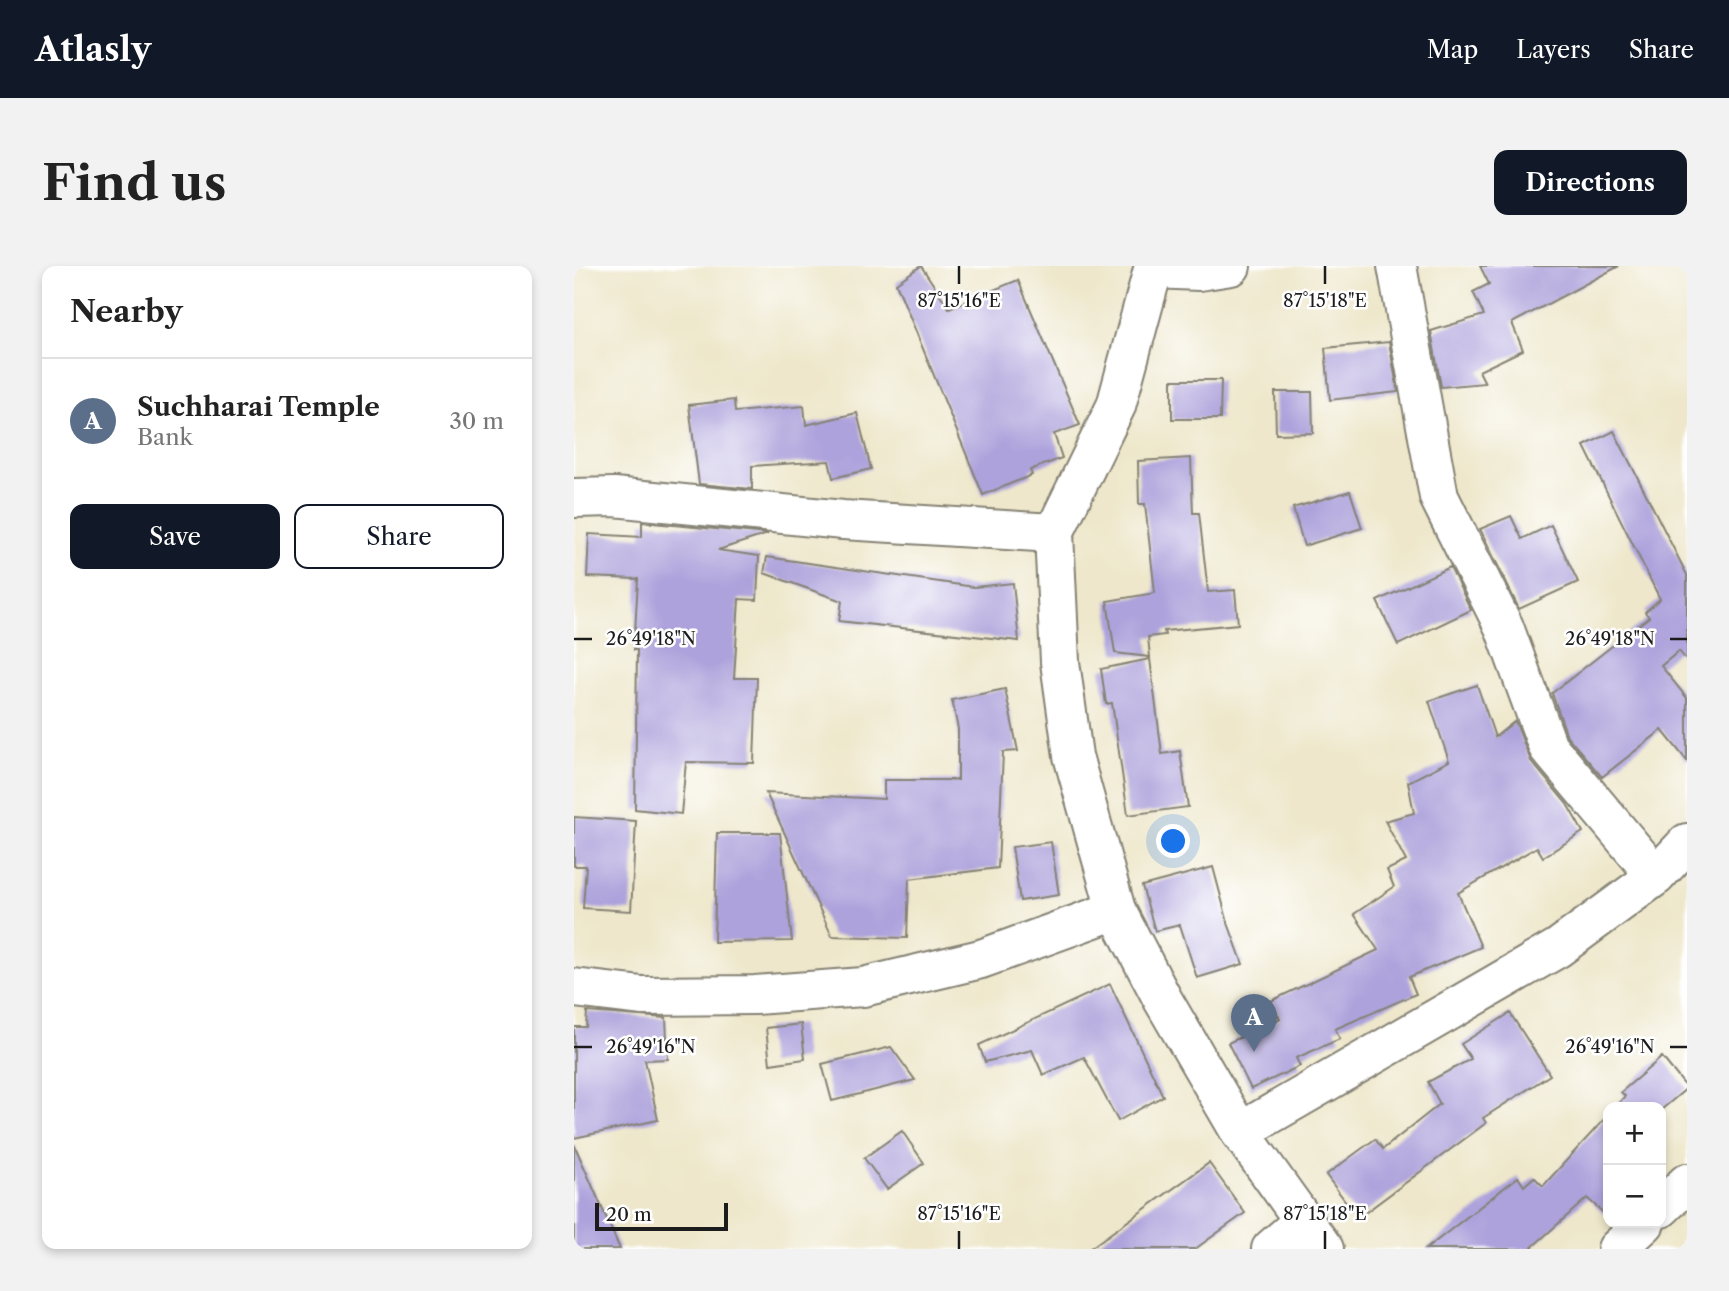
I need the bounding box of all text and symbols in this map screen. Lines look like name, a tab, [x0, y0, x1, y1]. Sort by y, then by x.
text: Atlasly	[35, 29, 151, 70]
text: Map	[1427, 35, 1478, 64]
text: Layers	[1516, 35, 1591, 64]
text: Share	[1629, 35, 1694, 64]
button: Directions	[1494, 150, 1687, 215]
text: Find us	[42, 152, 226, 213]
text: 87°15'16"E	[917, 290, 1001, 312]
text: 87°15'18"E	[1283, 290, 1367, 312]
text: Nearby	[70, 293, 183, 330]
text: Suchharai Temple	[137, 391, 380, 423]
text: A	[84, 407, 102, 435]
text: 30 m	[449, 407, 504, 435]
text: Bank	[137, 423, 193, 451]
button: Save	[70, 504, 280, 569]
button: Share	[294, 504, 504, 569]
text: 26°49'18"N	[606, 628, 696, 650]
text: 26°49'18"N	[1565, 628, 1655, 650]
your location	[1156, 824, 1190, 858]
pin: A	[1231, 994, 1277, 1052]
text: 26°49'16"N	[606, 1036, 696, 1058]
text: 26°49'16"N	[1565, 1036, 1655, 1058]
map controls	[1603, 1102, 1666, 1228]
button: +	[1603, 1102, 1666, 1165]
button: −	[1603, 1165, 1666, 1228]
scale bar	[595, 1200, 728, 1232]
text: 20 m	[606, 1203, 652, 1226]
text: 87°15'16"E	[917, 1203, 1001, 1225]
text: 87°15'18"E	[1283, 1203, 1367, 1225]

